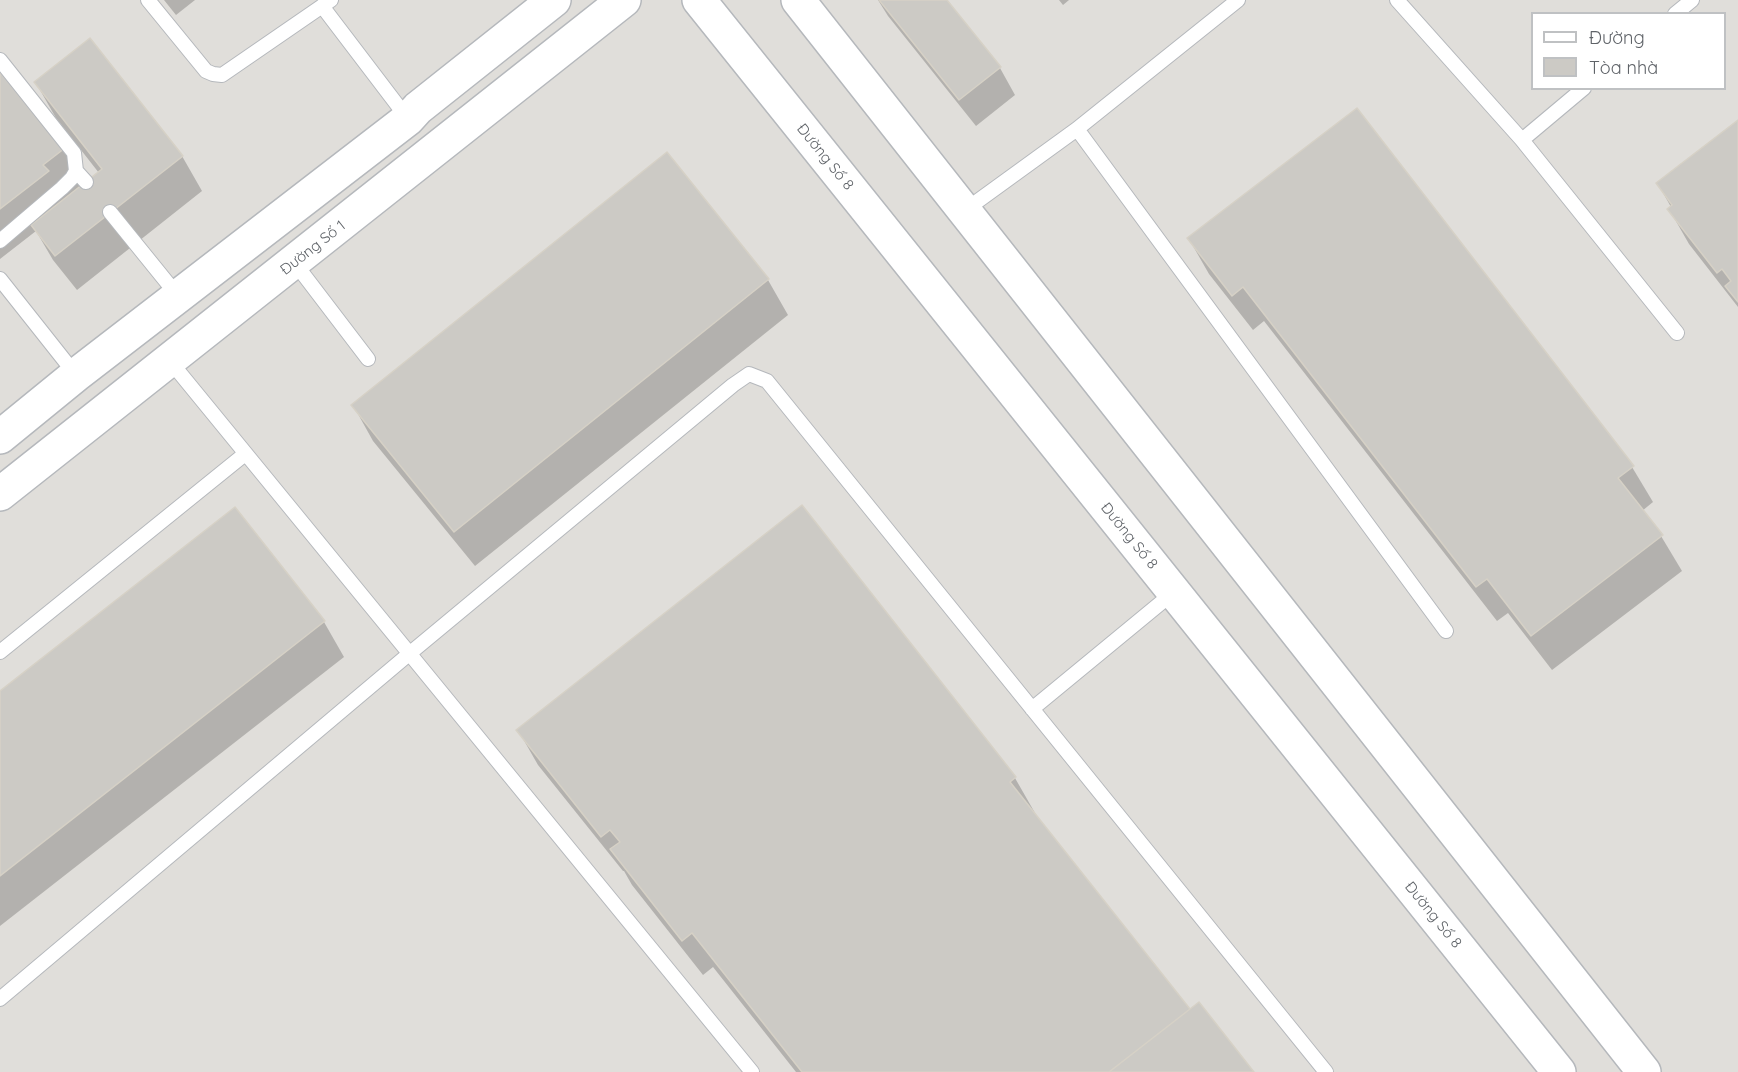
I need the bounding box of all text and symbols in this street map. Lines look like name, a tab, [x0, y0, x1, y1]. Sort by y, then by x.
legend	[1531, 12, 1726, 90]
text: Đường	[1589, 26, 1645, 49]
text: Tòa nhà	[1589, 56, 1658, 79]
street label: Đường Số 8	[793, 120, 857, 194]
street label: Đường Số 1	[277, 217, 349, 279]
street label: Đường Số 8	[1097, 499, 1161, 573]
street label: Đường Số 8	[1401, 878, 1465, 952]

